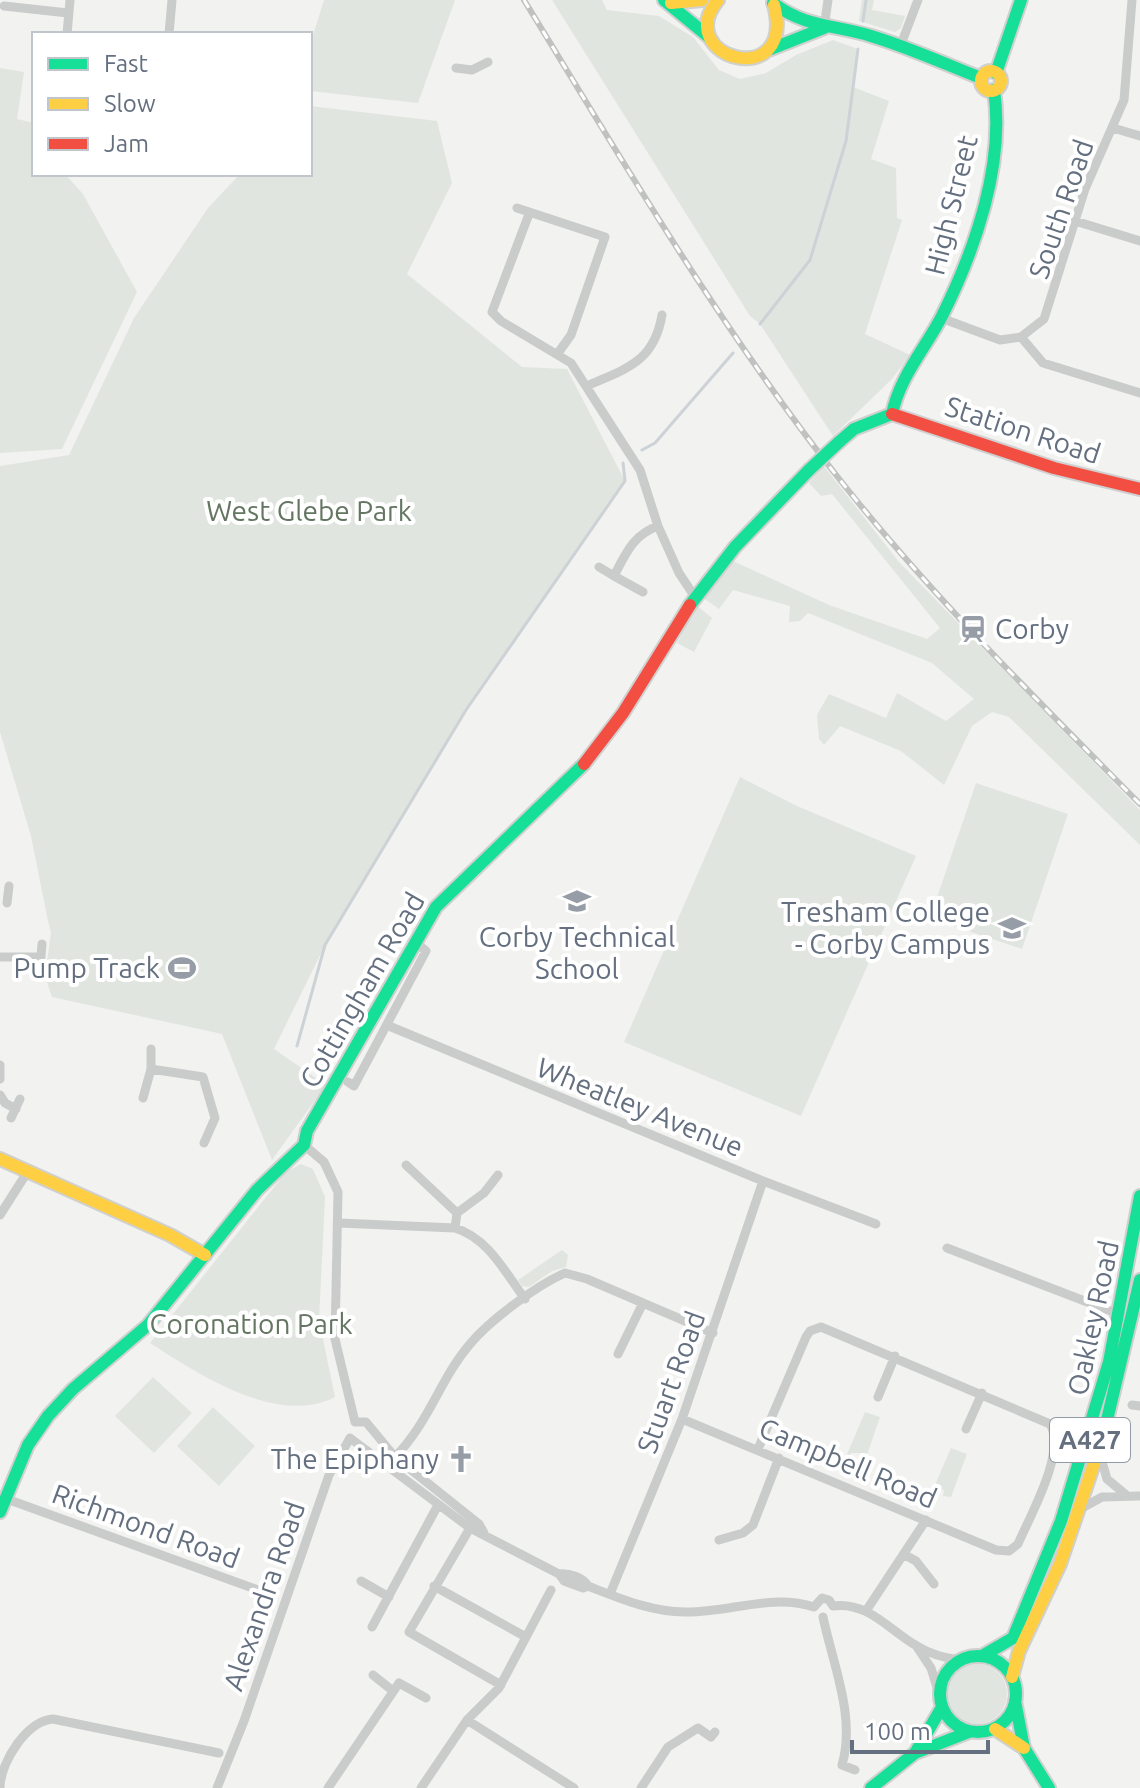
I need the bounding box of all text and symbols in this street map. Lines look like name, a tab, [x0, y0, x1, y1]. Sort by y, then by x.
legend	[32, 32, 312, 176]
text: Fast	[104, 50, 148, 77]
text: Slow	[104, 90, 156, 117]
text: Jam	[104, 130, 149, 157]
street label: High Street	[918, 132, 983, 278]
street label: South Road	[1022, 135, 1099, 282]
street label: Station Road	[942, 390, 1105, 469]
park label: West Glebe Park	[206, 495, 412, 526]
place label: Corby	[995, 613, 1069, 644]
station icon: Corby	[958, 614, 988, 644]
school or university icon: Corby Technical School	[562, 886, 592, 916]
street label: Cottingham Road	[293, 887, 430, 1093]
place label: Tresham College - Corby Campus	[781, 896, 990, 959]
school or university icon: Tresham College - Corby Campus	[997, 913, 1027, 943]
place label: Corby Technical School	[479, 921, 675, 984]
place label: Pump Track	[14, 952, 160, 983]
sports icon: Pump Track	[167, 953, 197, 983]
street label: Wheatley Avenue	[533, 1051, 748, 1162]
street label: Oakley Road	[1061, 1238, 1124, 1398]
street label: Stuart Road	[631, 1307, 711, 1457]
park label: Coronation Park	[149, 1308, 353, 1339]
street label: Campbell Road	[755, 1411, 942, 1514]
road number: A427	[1050, 1418, 1130, 1462]
place label: The Epiphany	[271, 1443, 439, 1474]
church icon: The Epiphany	[446, 1444, 476, 1474]
street label: Richmond Road	[48, 1477, 244, 1574]
street label: Alexandra Road	[217, 1497, 310, 1694]
scale bar	[852, 1704, 988, 1754]
text: 100 m	[864, 1718, 931, 1745]

